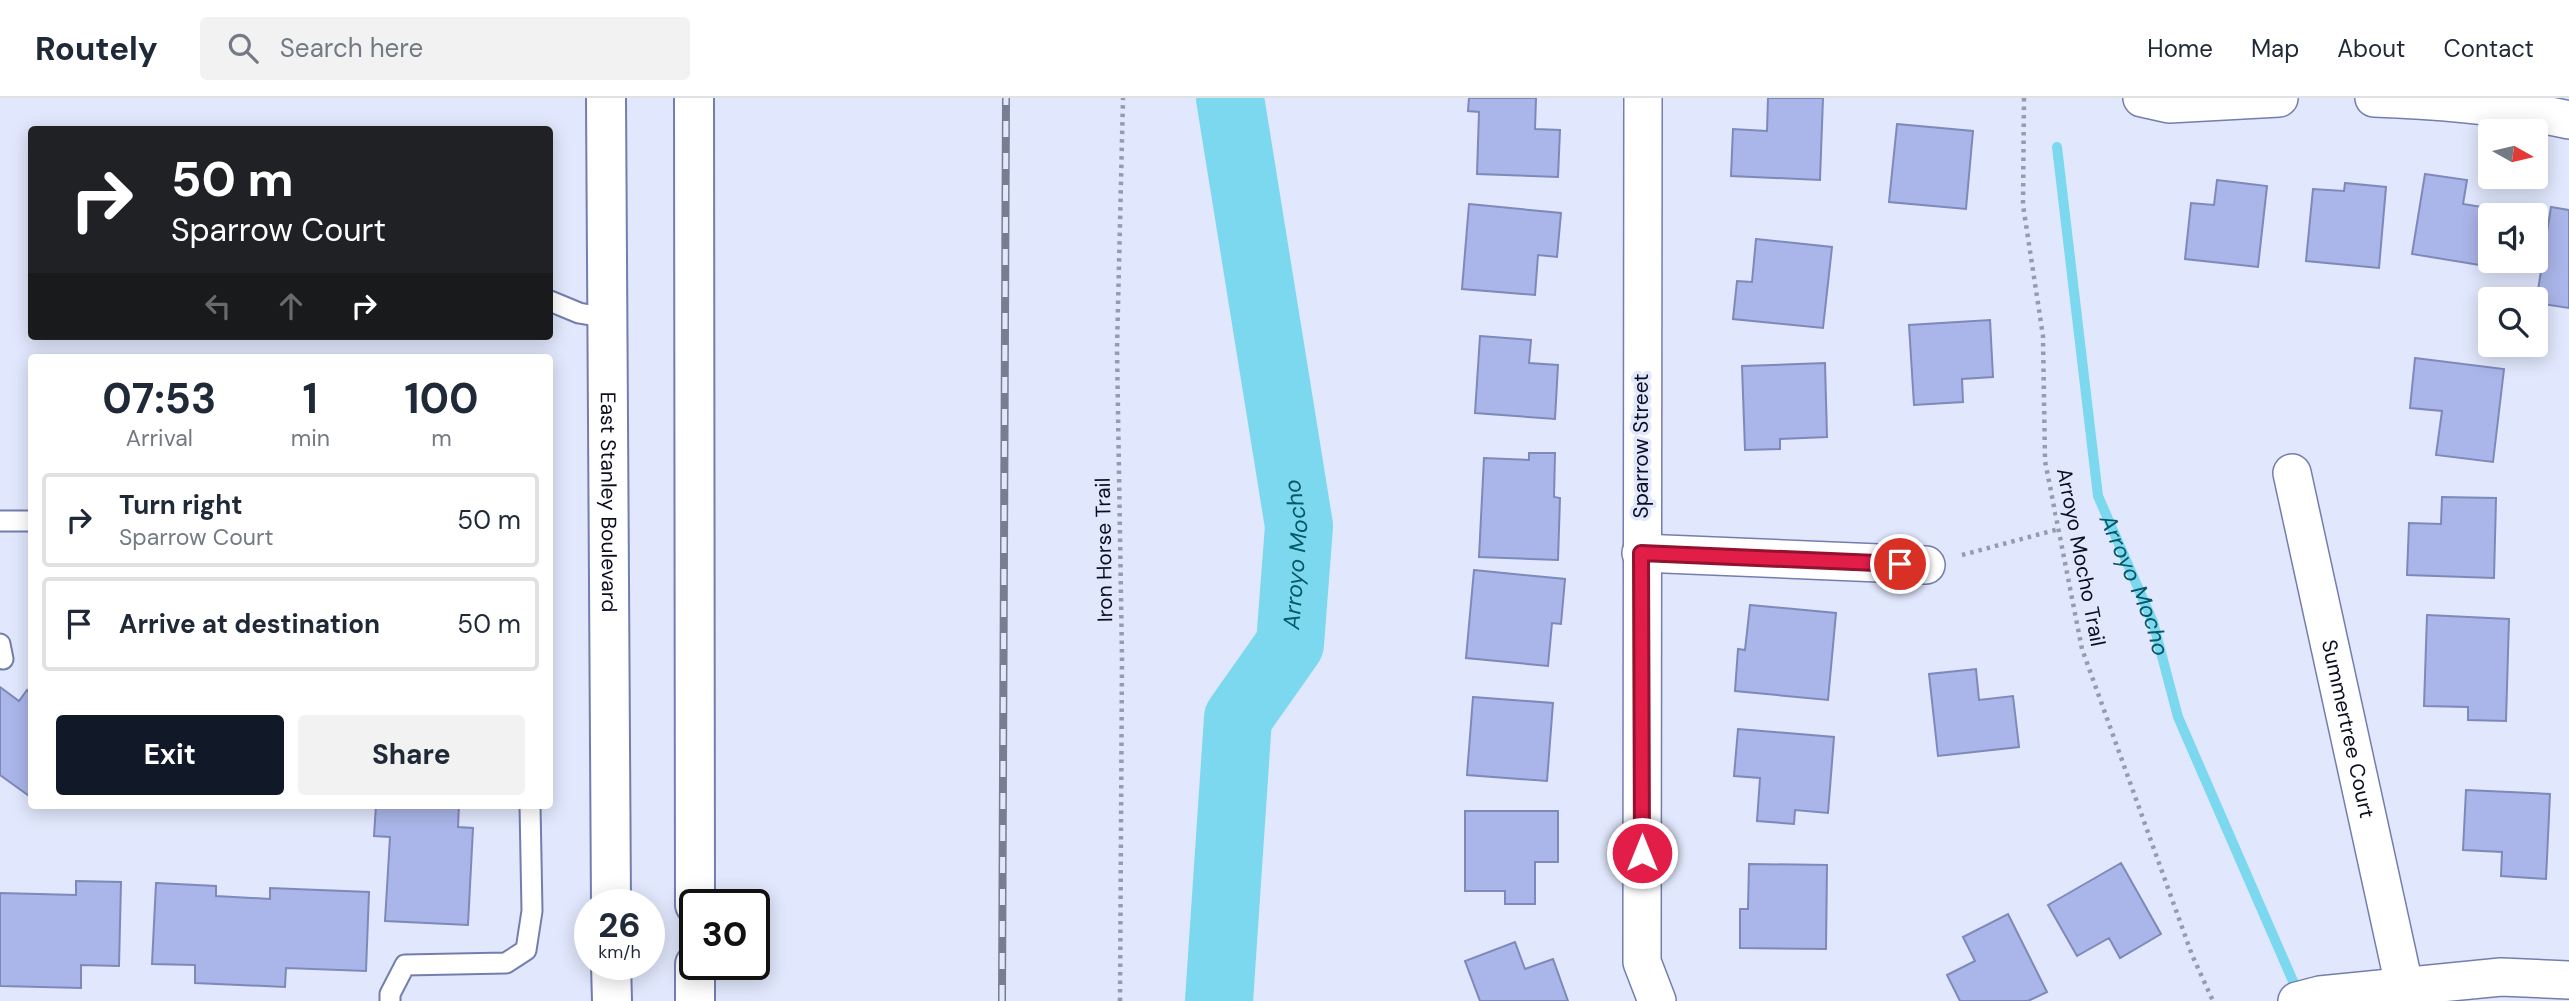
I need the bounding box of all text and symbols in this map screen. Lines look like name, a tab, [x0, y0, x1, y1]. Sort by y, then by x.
search box	[200, 17, 690, 80]
text: Routely	[35, 27, 158, 70]
icon: search	[224, 29, 262, 67]
text: Search here	[280, 31, 423, 65]
text: Home	[2147, 33, 2213, 64]
text: Map	[2251, 33, 2299, 64]
text: About	[2337, 33, 2406, 64]
text: Contact	[2444, 33, 2534, 64]
north arrow	[2478, 119, 2548, 189]
map controls	[2478, 119, 2548, 357]
text: 50 m	[171, 147, 294, 211]
icon: right	[56, 154, 147, 245]
button: sound	[2478, 203, 2548, 273]
text: Sparrow Court	[171, 209, 386, 251]
icon: left	[199, 287, 237, 325]
icon: ahead	[272, 287, 310, 325]
icon: right	[345, 287, 383, 325]
button: search	[2478, 287, 2548, 357]
text: 07:53	[102, 371, 216, 426]
text: 1	[303, 371, 318, 426]
text: 100	[404, 371, 479, 426]
street label: Sparrow Street	[1627, 373, 1655, 519]
street label: East Stanley Boulevard	[594, 392, 623, 612]
text: Arrival	[126, 423, 193, 453]
text: min	[291, 423, 330, 453]
text: m	[431, 423, 452, 453]
street label: Arroyo Mocho Trail	[2050, 465, 2112, 649]
water label: Arroyo Mocho	[1276, 477, 1314, 632]
street label: Iron Horse Trail	[1089, 478, 1119, 622]
text: Turn right	[119, 488, 243, 522]
icon: right	[60, 501, 98, 539]
text: 50 m	[457, 503, 521, 537]
water label: Arroyo Mocho	[2092, 509, 2176, 659]
text: Sparrow Court	[119, 522, 274, 552]
pin	[1870, 534, 1930, 594]
icon: arrive	[1881, 545, 1919, 583]
icon: arrive	[60, 605, 98, 643]
text: Arrive at destination	[119, 607, 380, 641]
text: 50 m	[457, 607, 521, 641]
street label: Summertree Court	[2315, 637, 2381, 821]
button: Exit	[56, 715, 284, 795]
button: Share	[298, 715, 525, 795]
position arrow	[1605, 816, 1679, 890]
speed limit sign: 30	[679, 889, 770, 980]
text: 26	[598, 902, 641, 948]
text: km/h	[598, 940, 641, 964]

